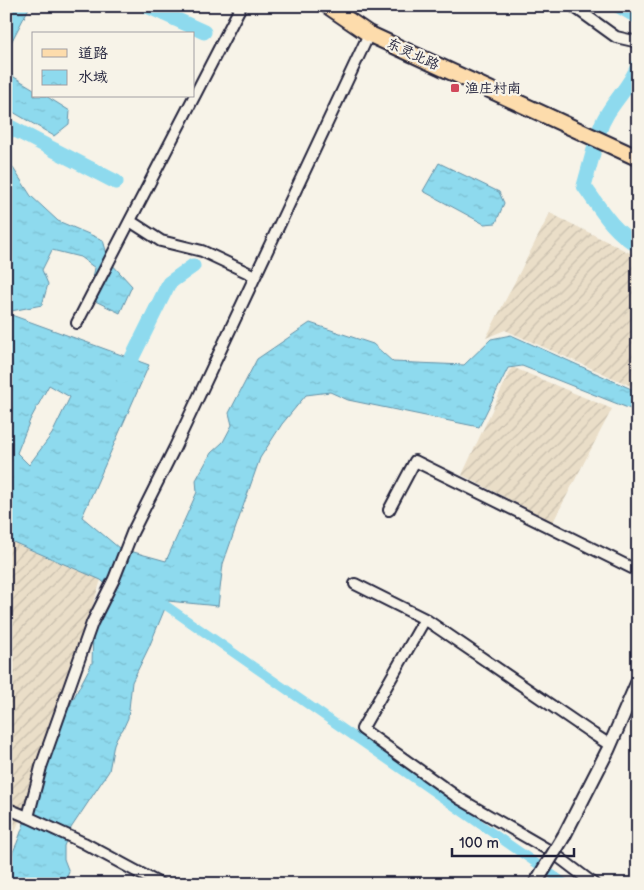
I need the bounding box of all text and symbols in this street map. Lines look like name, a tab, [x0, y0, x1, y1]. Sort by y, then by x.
legend	[32, 32, 195, 98]
street label: 东灵北路	[384, 34, 442, 74]
text: 道路	[78, 44, 108, 63]
text: 水域	[78, 68, 108, 87]
place label: 渔庄村南	[465, 80, 521, 97]
marker: 渔庄村南	[449, 82, 461, 94]
scale bar	[452, 825, 574, 857]
text: 100 m	[459, 834, 499, 853]

